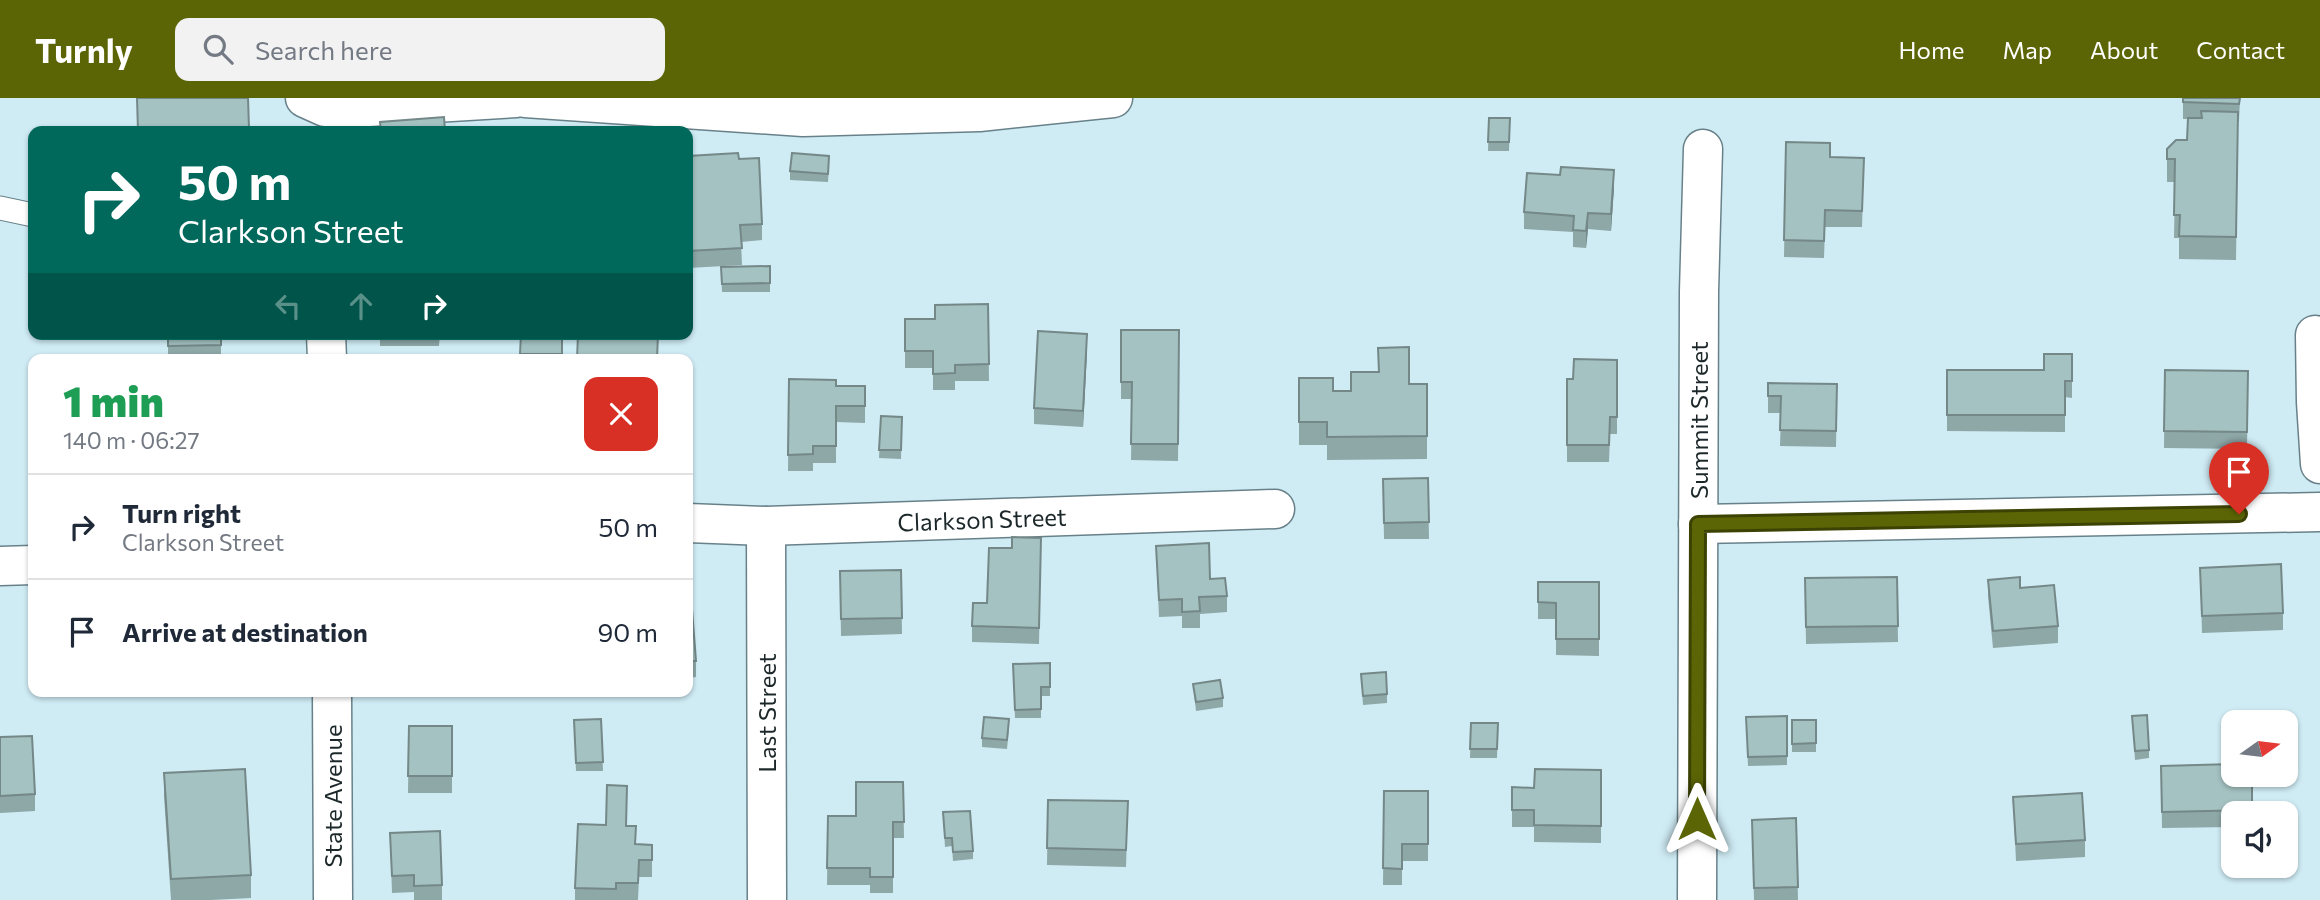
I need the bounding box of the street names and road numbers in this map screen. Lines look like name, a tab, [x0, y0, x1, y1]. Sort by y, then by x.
street label: Summit Street	[1684, 341, 1713, 499]
street label: Clarkson Street	[897, 502, 1067, 536]
street label: Last Street	[752, 653, 781, 773]
street label: State Avenue	[318, 724, 347, 868]

